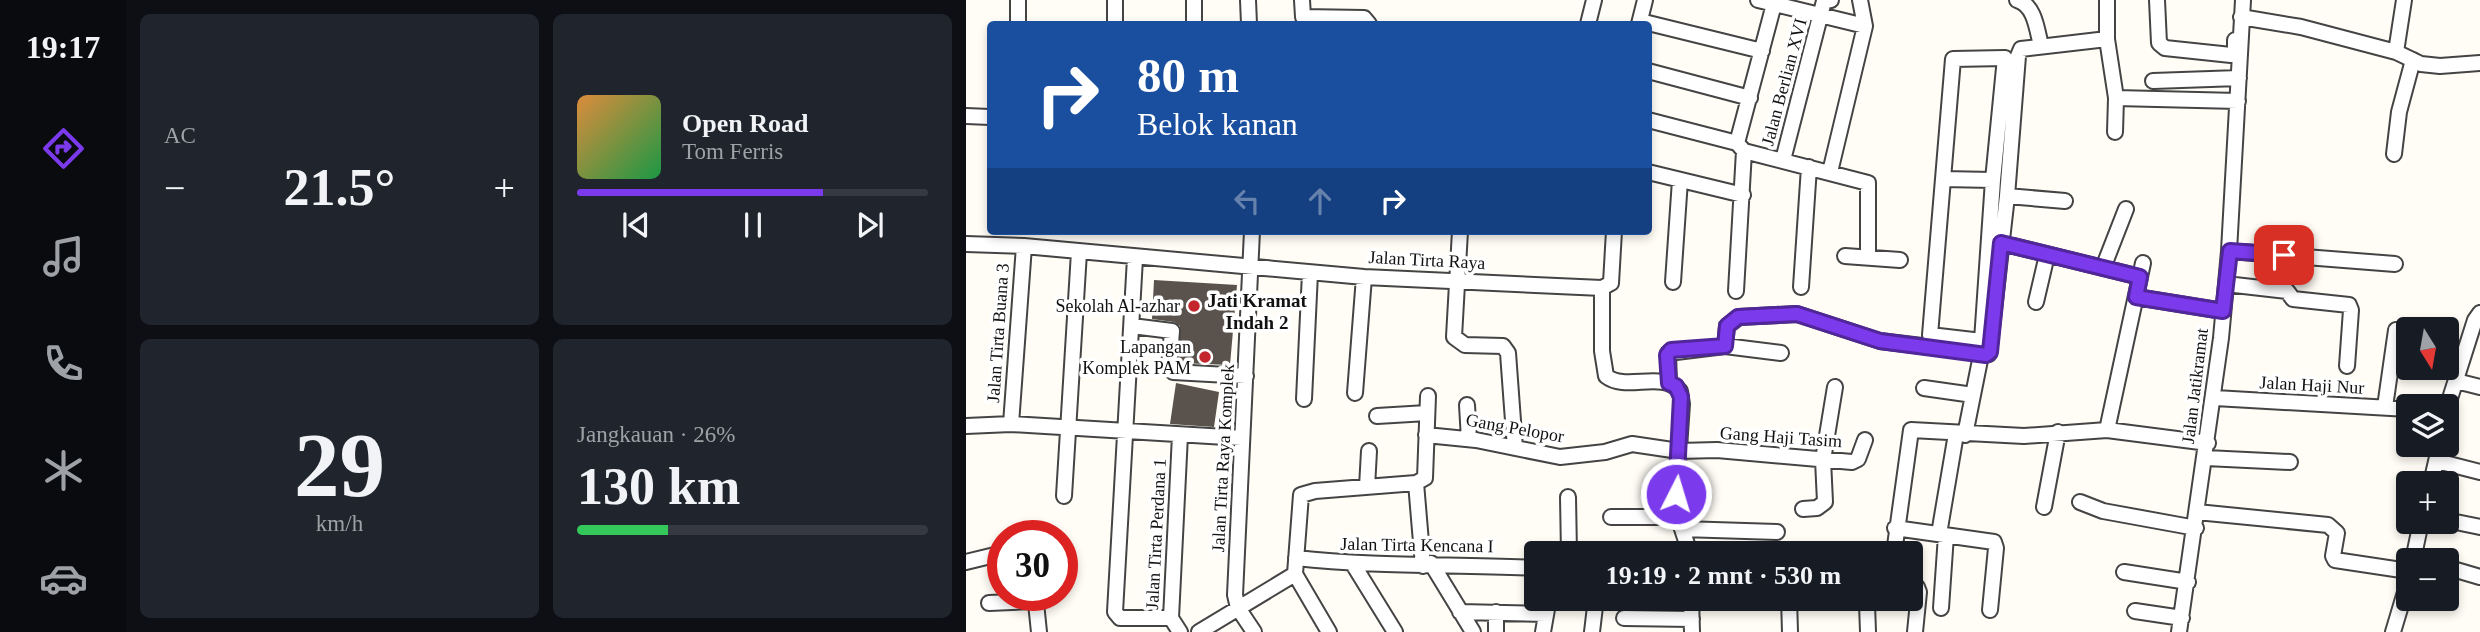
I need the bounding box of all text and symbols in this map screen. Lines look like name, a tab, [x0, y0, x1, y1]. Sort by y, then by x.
street label: Jalan Berlian XVI	[1757, 16, 1811, 148]
text: 19:17	[26, 29, 100, 65]
text: 80 m	[1137, 48, 1239, 103]
icon: right	[1022, 49, 1113, 140]
text: Belok kanan	[1137, 106, 1298, 142]
text: Open Road	[682, 109, 808, 138]
text: AC	[164, 123, 196, 148]
icon: directions	[39, 124, 88, 173]
text: Tom Ferris	[682, 139, 783, 164]
text: 21.5°	[284, 159, 395, 216]
text: −	[164, 167, 185, 209]
text: +	[494, 167, 515, 209]
icon: left	[1228, 182, 1266, 220]
icon: ahead	[1301, 182, 1339, 220]
icon: right	[1374, 182, 1412, 220]
icon: previous	[617, 206, 655, 244]
icon: pause	[734, 206, 772, 244]
icon: next	[851, 206, 889, 244]
pin	[2254, 225, 2314, 285]
icon: music	[39, 232, 88, 281]
icon: arrive	[2265, 236, 2303, 274]
street label: Jalan Tirta Raya	[1368, 247, 1486, 273]
street label: Jalan Tirta Buana 3	[983, 263, 1013, 403]
district label: Jati Kramat Indah 2	[1207, 290, 1308, 333]
place label: Sekolah Al-azhar	[1056, 296, 1180, 316]
marker: Sekolah Al-azhar	[1186, 298, 1202, 314]
north arrow	[2396, 317, 2459, 380]
map controls	[2396, 317, 2459, 611]
street label: Jalan Jatikramat	[2178, 327, 2212, 445]
place label: Lapangan Komplek PAM	[1082, 337, 1191, 378]
icon: phone	[39, 339, 88, 388]
marker: Lapangan Komplek PAM	[1197, 349, 1213, 365]
street label: Jalan Tirta Raya Komplek	[1208, 363, 1238, 553]
street label: Jalan Haji Nur	[2259, 372, 2365, 398]
button: layers	[2396, 394, 2459, 457]
street label: Gang Pelopor	[1464, 410, 1566, 446]
text: 29	[294, 415, 385, 516]
text: Jangkauan · 26%	[577, 422, 735, 447]
street label: Gang Haji Tasim	[1719, 423, 1843, 451]
icon: climate	[39, 446, 88, 495]
position arrow	[1639, 457, 1713, 531]
text: 130 km	[577, 458, 740, 515]
street label: Jalan Tirta Perdana 1	[1142, 458, 1170, 610]
button: +	[2396, 471, 2459, 534]
text: km/h	[316, 511, 363, 536]
speed limit sign: 30	[987, 520, 1078, 611]
street label: Jalan Tirta Kencana I	[1340, 534, 1494, 556]
button: −	[2396, 548, 2459, 611]
icon: car	[39, 554, 88, 603]
text: 19:19 · 2 mnt · 530 m	[1606, 561, 1841, 590]

